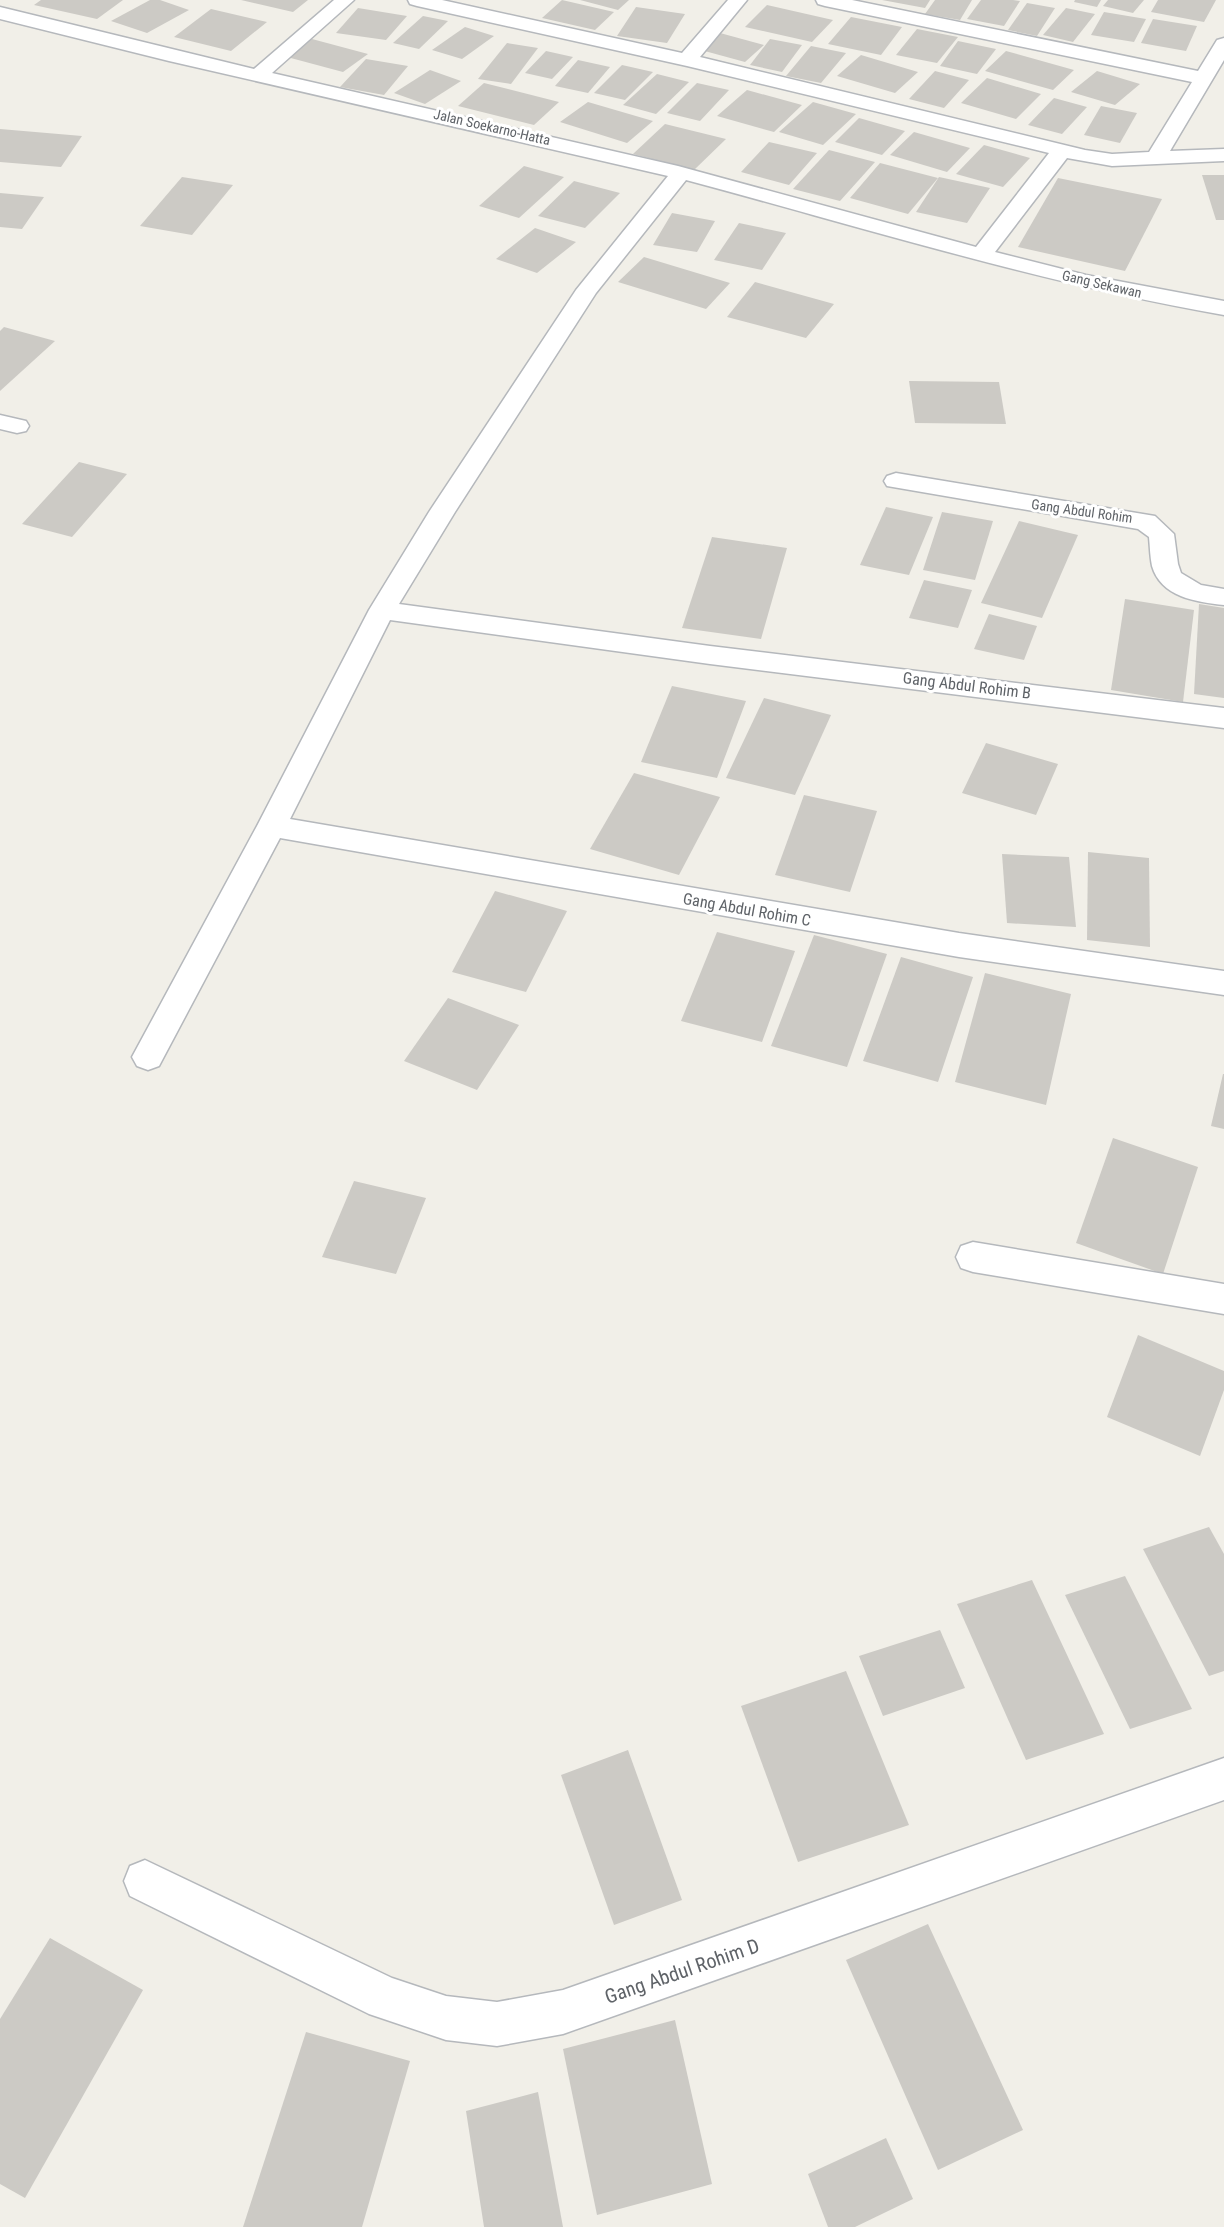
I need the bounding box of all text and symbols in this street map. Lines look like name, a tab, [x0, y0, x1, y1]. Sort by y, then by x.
street label: Jalan Soekarno-Hatta	[432, 106, 552, 148]
street label: Gang Sekawan	[1061, 267, 1143, 301]
street label: Gang Abdul Rohim	[1030, 496, 1134, 526]
street label: Gang Abdul Rohim B	[902, 668, 1032, 703]
street label: Gang Abdul Rohim C	[682, 889, 812, 930]
street label: Gang Abdul Rohim D	[602, 1933, 762, 2009]

